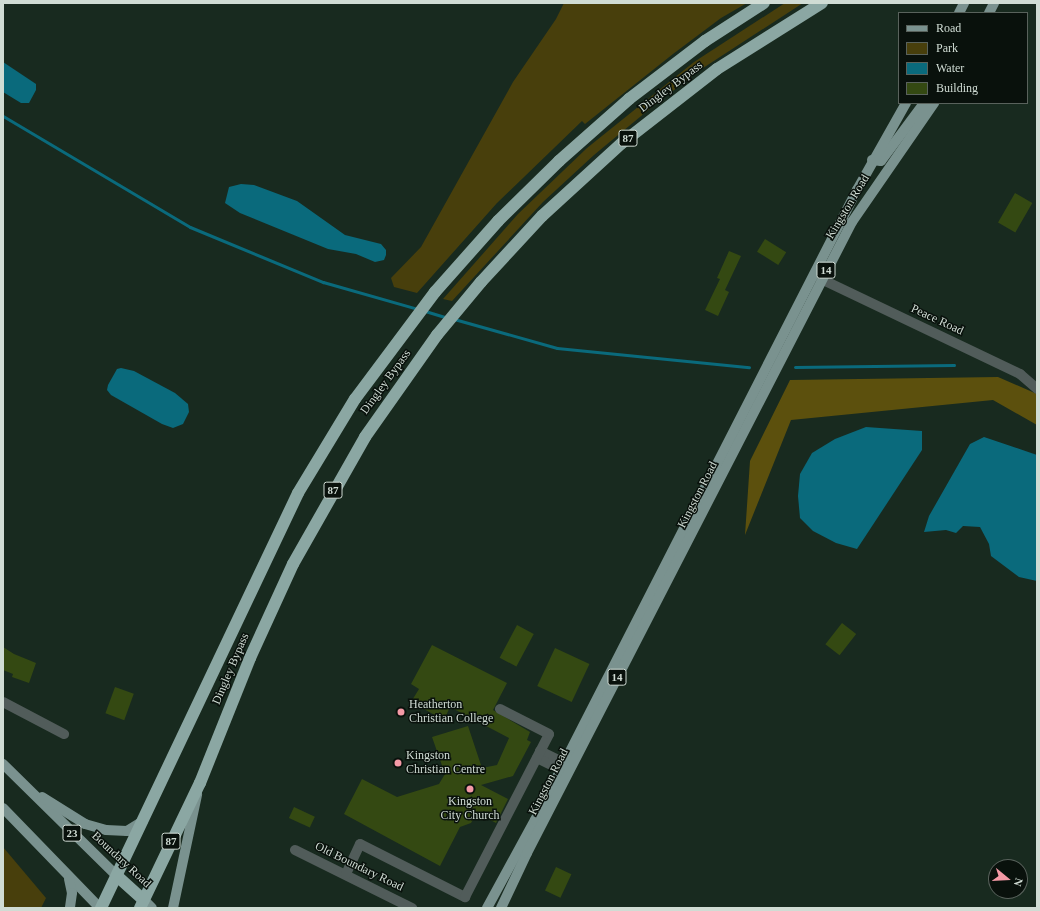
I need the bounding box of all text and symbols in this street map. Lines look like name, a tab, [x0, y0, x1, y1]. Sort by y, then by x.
legend	[898, 12, 1028, 104]
text: Road	[936, 21, 961, 35]
text: Park	[936, 41, 958, 55]
street label: Dingley Bypass	[636, 58, 706, 116]
text: Water	[936, 61, 964, 75]
text: Building	[936, 81, 978, 95]
road number: 87	[618, 129, 638, 147]
street label: Kingston Road	[823, 172, 873, 242]
road number: 14	[816, 261, 836, 279]
street label: Peace Road	[908, 302, 966, 338]
street label: Dingley Bypass	[358, 347, 414, 417]
street label: Kingston Road	[675, 460, 721, 530]
road number: 87	[323, 481, 343, 499]
street label: Dingley Bypass	[209, 631, 253, 707]
road number: 14	[607, 668, 627, 686]
place label: Heatherton Christian College	[409, 698, 493, 726]
marker: Heatherton Christian College	[396, 707, 406, 717]
street label: Kingston Road	[526, 747, 572, 817]
place label: Kingston Christian Centre	[406, 749, 485, 777]
marker: Kingston Christian Centre	[393, 758, 403, 768]
marker: Kingston City Church	[465, 784, 475, 794]
place label: Kingston City Church	[441, 795, 499, 823]
road number: 23	[62, 824, 82, 842]
street label: Boundary Road	[88, 829, 154, 891]
road number: 87	[161, 832, 181, 850]
street label: Old Boundary Road	[312, 839, 406, 895]
north arrow	[988, 859, 1028, 899]
text: N	[1012, 877, 1025, 888]

